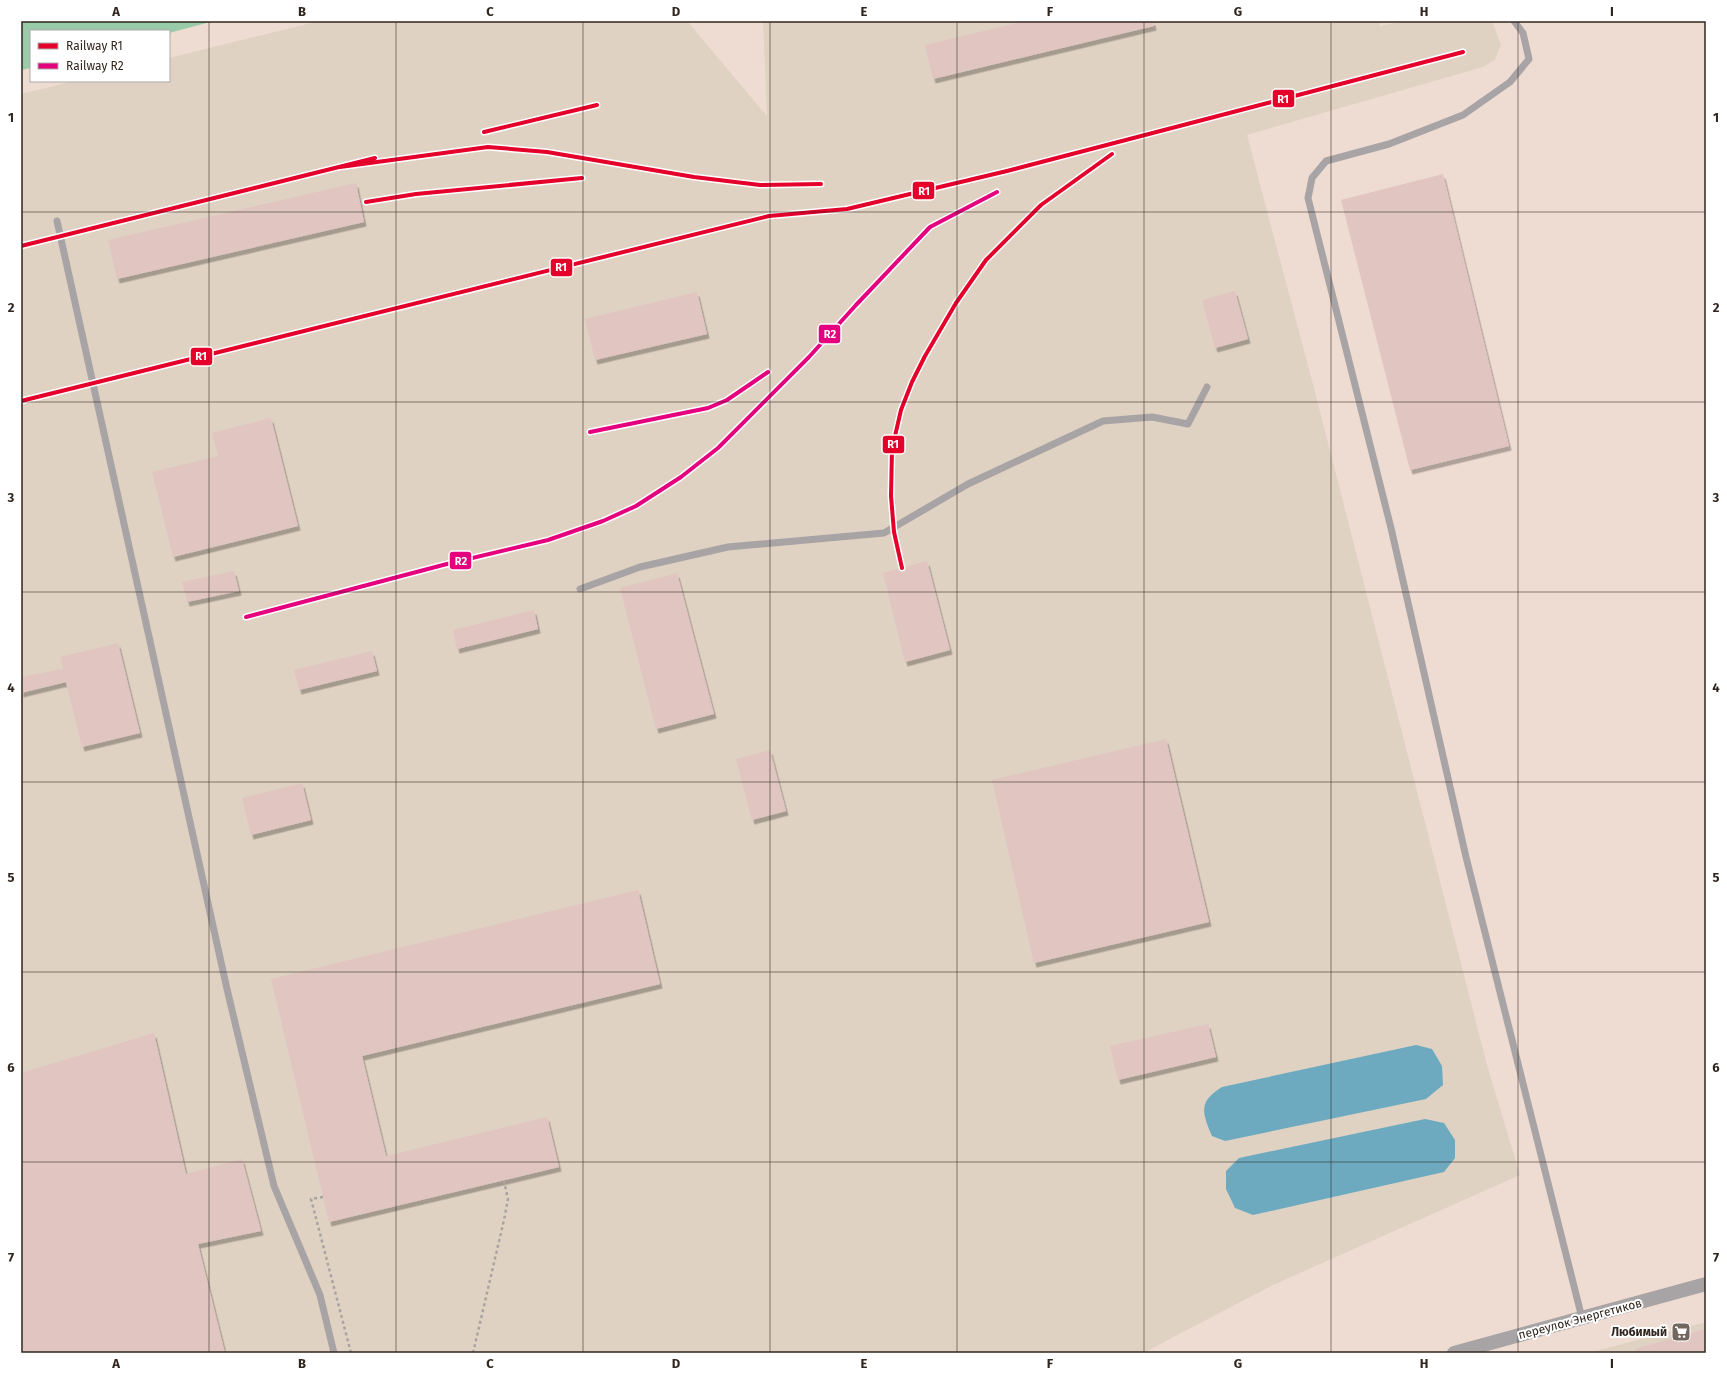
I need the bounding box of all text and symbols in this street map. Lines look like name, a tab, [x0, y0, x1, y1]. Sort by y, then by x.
text: A	[111, 4, 120, 19]
text: B	[298, 4, 306, 19]
text: C	[486, 4, 494, 19]
text: D	[672, 4, 681, 19]
text: E	[861, 4, 868, 19]
text: F	[1047, 4, 1054, 19]
text: G	[1234, 4, 1242, 19]
text: H	[1420, 4, 1428, 19]
text: I	[1610, 4, 1614, 19]
legend	[30, 30, 170, 82]
text: Railway R1	[66, 39, 123, 53]
text: Railway R2	[66, 59, 124, 73]
line badge: R1	[1272, 89, 1295, 108]
text: R1	[1277, 93, 1289, 106]
text: 1	[8, 110, 14, 125]
text: 1	[1713, 110, 1719, 125]
line badge: R1	[912, 181, 935, 200]
text: R1	[918, 185, 930, 198]
line badge: R1	[550, 258, 573, 277]
text: R1	[555, 261, 567, 274]
text: 2	[8, 300, 15, 315]
text: 2	[1713, 300, 1720, 315]
line badge: R2	[818, 324, 841, 344]
text: R2	[824, 328, 837, 341]
line badge: R1	[190, 347, 213, 366]
text: R1	[195, 350, 207, 363]
line badge: R1	[882, 435, 905, 454]
text: R1	[887, 438, 899, 451]
text: 3	[7, 490, 15, 505]
text: 3	[1712, 490, 1720, 505]
line badge: R2	[449, 551, 472, 570]
text: R2	[455, 555, 468, 568]
text: 4	[7, 680, 15, 695]
text: 4	[1712, 680, 1720, 695]
text: 5	[8, 870, 15, 885]
text: 5	[1713, 870, 1720, 885]
text: 6	[7, 1060, 15, 1075]
text: 6	[1712, 1060, 1720, 1075]
text: 7	[8, 1250, 14, 1265]
text: 7	[1713, 1250, 1719, 1265]
street label: переулок Энергетиков	[1517, 1296, 1643, 1342]
supermarket icon: Любимый	[1670, 1321, 1692, 1343]
place label: Любимый	[1611, 1325, 1667, 1339]
text: A	[111, 1356, 120, 1371]
text: B	[298, 1356, 306, 1371]
text: C	[486, 1356, 494, 1371]
text: D	[672, 1356, 681, 1371]
text: E	[861, 1356, 868, 1371]
text: F	[1047, 1356, 1054, 1371]
text: G	[1234, 1356, 1242, 1371]
text: H	[1420, 1356, 1428, 1371]
text: I	[1610, 1356, 1614, 1371]

